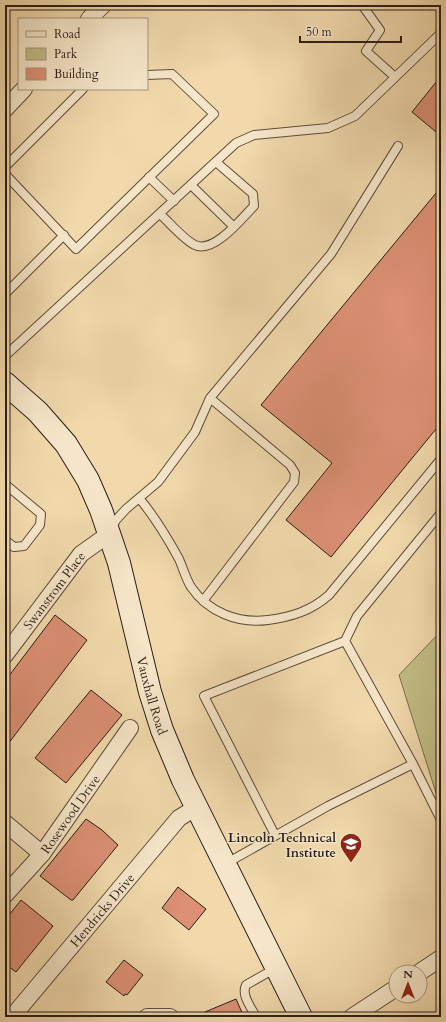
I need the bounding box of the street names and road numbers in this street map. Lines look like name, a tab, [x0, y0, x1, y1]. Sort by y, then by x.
street label: Swanstrom Place	[19, 548, 90, 634]
street label: Vauxhall Road	[132, 655, 171, 738]
street label: Rosewood Drive	[37, 771, 105, 858]
street label: Hendricks Drive	[66, 869, 139, 951]

